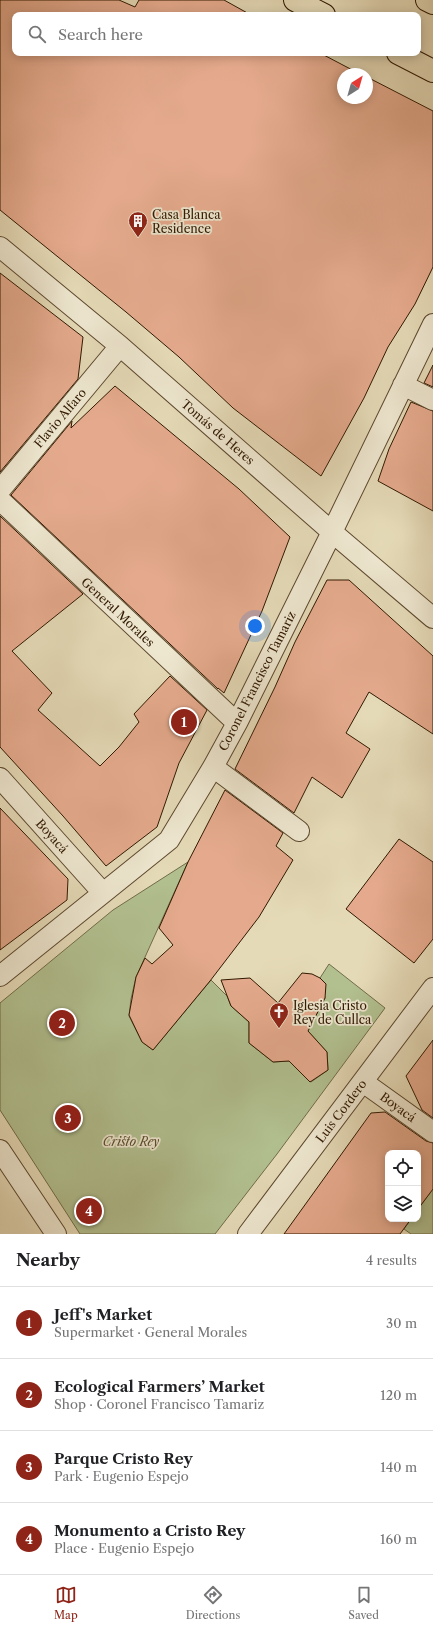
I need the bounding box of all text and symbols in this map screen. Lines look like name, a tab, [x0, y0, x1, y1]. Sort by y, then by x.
search box	[12, 12, 421, 56]
icon: search	[26, 23, 48, 45]
text: Search here	[58, 25, 143, 44]
north arrow	[337, 68, 373, 104]
place label: Casa Blanca Residence	[152, 207, 221, 236]
building icon: Casa Blanca Residence	[127, 210, 149, 238]
street label: Flavio Alfaro	[31, 385, 89, 451]
street label: Tomás de Heres	[178, 396, 258, 468]
street label: General Morales	[78, 574, 158, 650]
street label: Coronel Francisco Tamariz	[215, 609, 299, 753]
your location	[245, 616, 265, 636]
pin: 1	[171, 707, 197, 737]
street label: Boyacá	[33, 816, 72, 857]
place label: Iglesia Cristo Rey de Cullca	[293, 998, 372, 1027]
church icon: Iglesia Cristo Rey de Cullca	[268, 1001, 290, 1029]
pin: 2	[49, 1008, 75, 1038]
street label: Luis Cordero	[312, 1076, 370, 1146]
street label: Boyacá	[377, 1089, 419, 1125]
pin: 3	[55, 1103, 81, 1133]
park label: Cristo Rey	[103, 1134, 159, 1149]
map controls	[385, 1150, 421, 1222]
button: locate	[385, 1150, 421, 1186]
button: layers	[385, 1186, 421, 1222]
pin: 4	[76, 1196, 102, 1226]
text: Nearby	[16, 1250, 80, 1270]
text: 4 results	[366, 1252, 417, 1268]
text: Jeff's Market	[54, 1305, 152, 1324]
text: 1	[26, 1315, 32, 1331]
text: 30 m	[386, 1315, 417, 1331]
text: Supermarket · General Morales	[54, 1324, 247, 1340]
text: Ecological Farmers’ Market	[54, 1377, 265, 1396]
text: 2	[25, 1387, 33, 1403]
text: 120 m	[380, 1387, 417, 1403]
text: Shop · Coronel Francisco Tamariz	[54, 1396, 264, 1412]
text: Parque Cristo Rey	[54, 1449, 193, 1468]
text: 3	[25, 1459, 33, 1475]
text: 140 m	[380, 1459, 417, 1475]
text: Park · Eugenio Espejo	[54, 1468, 189, 1484]
text: Monumento a Cristo Rey	[54, 1521, 245, 1540]
text: 4	[25, 1531, 33, 1547]
text: 160 m	[380, 1531, 417, 1547]
text: Place · Eugenio Espejo	[54, 1540, 194, 1556]
tab: Map	[54, 1584, 78, 1622]
tab: Directions	[186, 1584, 240, 1622]
tab: Saved	[348, 1584, 379, 1622]

